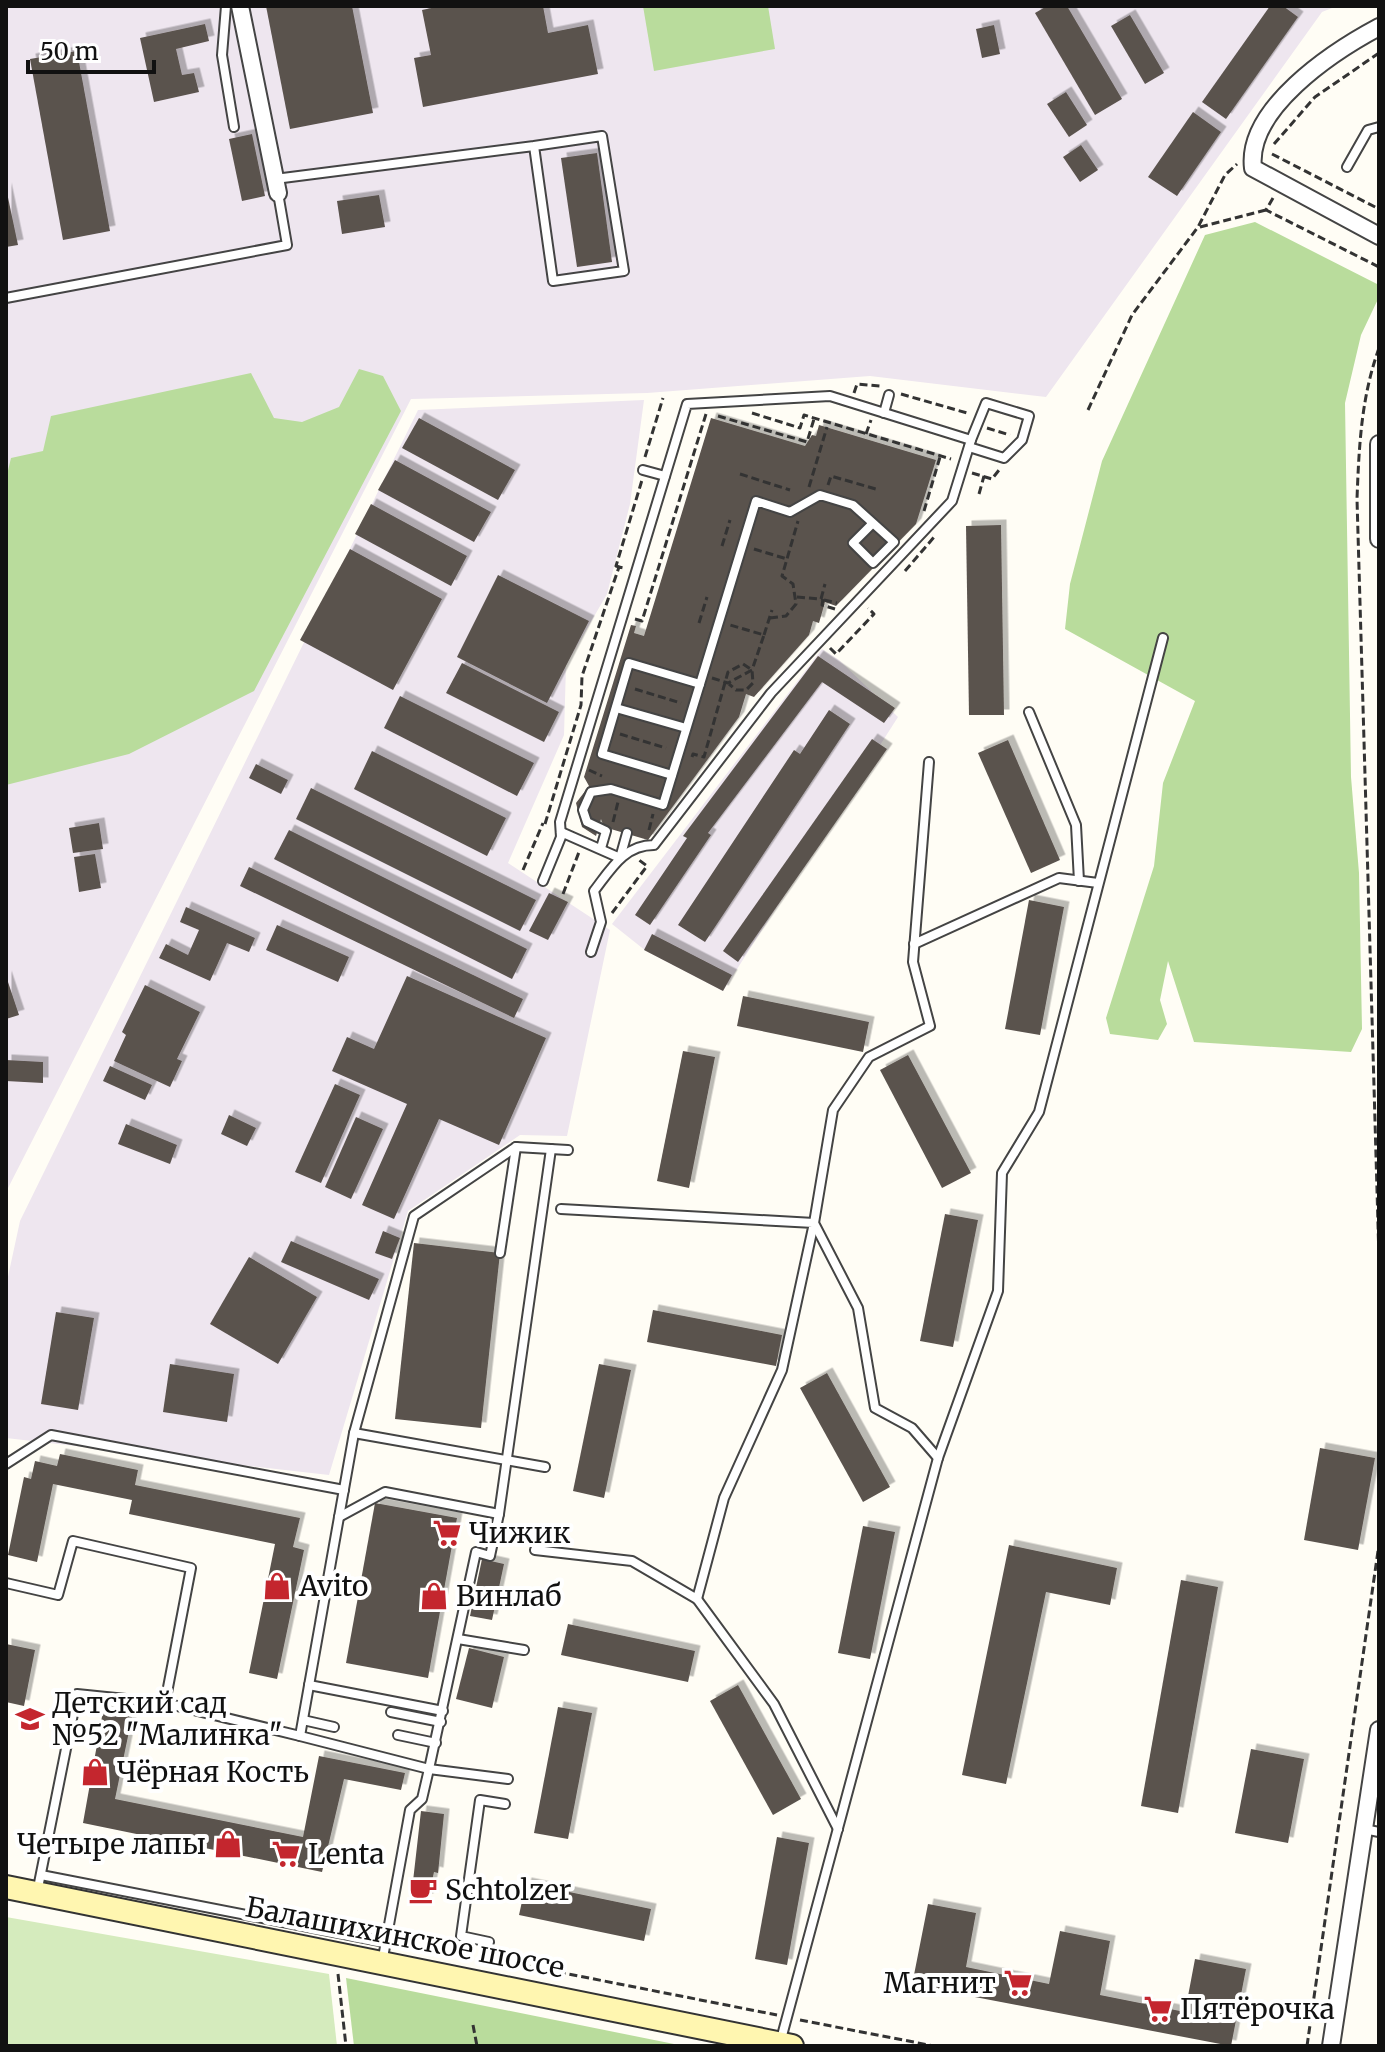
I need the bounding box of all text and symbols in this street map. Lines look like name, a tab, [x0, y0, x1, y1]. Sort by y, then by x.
scale bar	[28, 24, 154, 74]
text: 50 m	[40, 36, 99, 67]
place label: Чижик	[469, 1515, 571, 1551]
supermarket icon: Чижик	[432, 1518, 462, 1548]
place label: Avito	[298, 1568, 368, 1604]
shop icon: Avito	[262, 1571, 292, 1601]
place label: Винлаб	[456, 1578, 561, 1614]
shop icon: Винлаб	[419, 1581, 449, 1611]
place label: Детский сад №52 "Малинка"	[52, 1685, 283, 1753]
school or university icon: Детский сад №52 "Малинка"	[15, 1704, 45, 1734]
place label: Чёрная Кость	[117, 1754, 309, 1790]
shop icon: Чёрная Кость	[80, 1757, 110, 1787]
place label: Четыре лапы	[17, 1826, 206, 1862]
shop icon: Четыре лапы	[213, 1829, 243, 1859]
place label: Lenta	[308, 1836, 385, 1872]
supermarket icon: Lenta	[271, 1839, 301, 1869]
place label: Schtolzer	[445, 1872, 571, 1908]
cafe icon: Schtolzer	[408, 1875, 438, 1905]
street label: Балашихинское шоссе	[243, 1888, 567, 1986]
place label: Магнит	[884, 1965, 996, 2001]
supermarket icon: Магнит	[1003, 1968, 1033, 1998]
place label: Пятёрочка	[1180, 1991, 1335, 2027]
supermarket icon: Пятёрочка	[1143, 1994, 1173, 2024]

